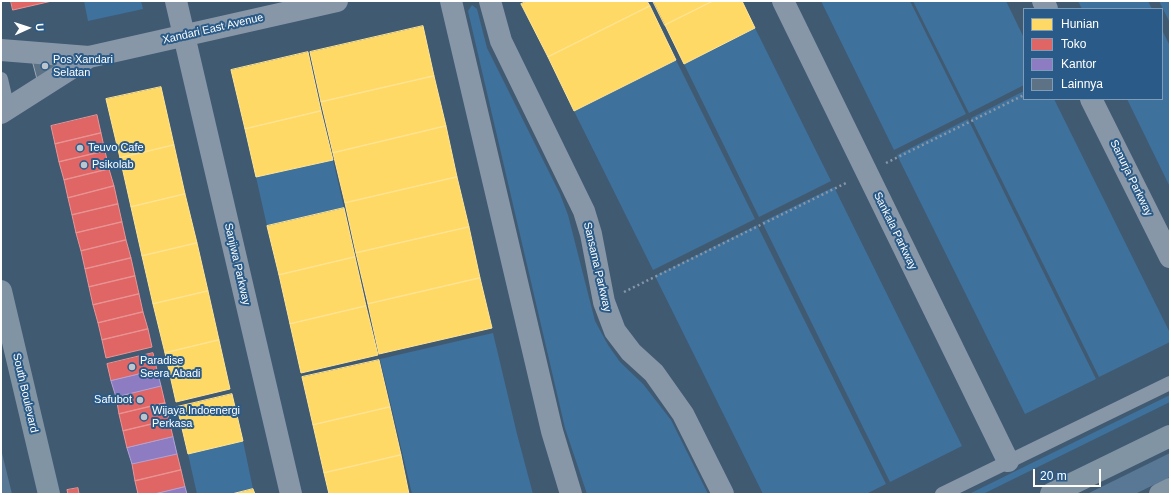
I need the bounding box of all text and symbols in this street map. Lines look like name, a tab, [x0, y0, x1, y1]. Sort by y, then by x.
north arrow	[8, 8, 48, 48]
legend	[1023, 8, 1163, 100]
street label: Xandari East Avenue	[161, 11, 265, 47]
text: Hunian	[1061, 17, 1099, 31]
text: U	[34, 23, 46, 32]
text: Toko	[1061, 37, 1086, 51]
place label: Pos Xandari Selatan	[53, 53, 113, 79]
text: Kantor	[1061, 57, 1096, 71]
marker: Pos Xandari Selatan	[40, 61, 50, 71]
text: Lainnya	[1061, 77, 1103, 91]
street label: Sanurja Parkway	[1107, 138, 1155, 218]
place label: Teuvo Cafe	[88, 141, 144, 155]
marker: Teuvo Cafe	[75, 143, 85, 153]
place label: Psikolab	[92, 158, 134, 172]
marker: Psikolab	[79, 160, 89, 170]
street label: Sankala Parkway	[870, 190, 920, 272]
street label: Sansama Parkway	[580, 221, 614, 313]
street label: Sanjiwa Parkway	[221, 222, 253, 306]
street label: South Boulevard	[9, 352, 41, 434]
place label: Paradise Seera Abadi	[140, 354, 201, 380]
marker: Paradise Seera Abadi	[127, 362, 137, 372]
place label: Safubot	[94, 393, 132, 407]
marker: Safubot	[135, 395, 145, 405]
place label: Wijaya Indoenergi Perkasa	[152, 404, 240, 430]
marker: Wijaya Indoenergi Perkasa	[139, 412, 149, 422]
scale bar	[1035, 461, 1103, 487]
text: 20 m	[1040, 469, 1067, 483]

